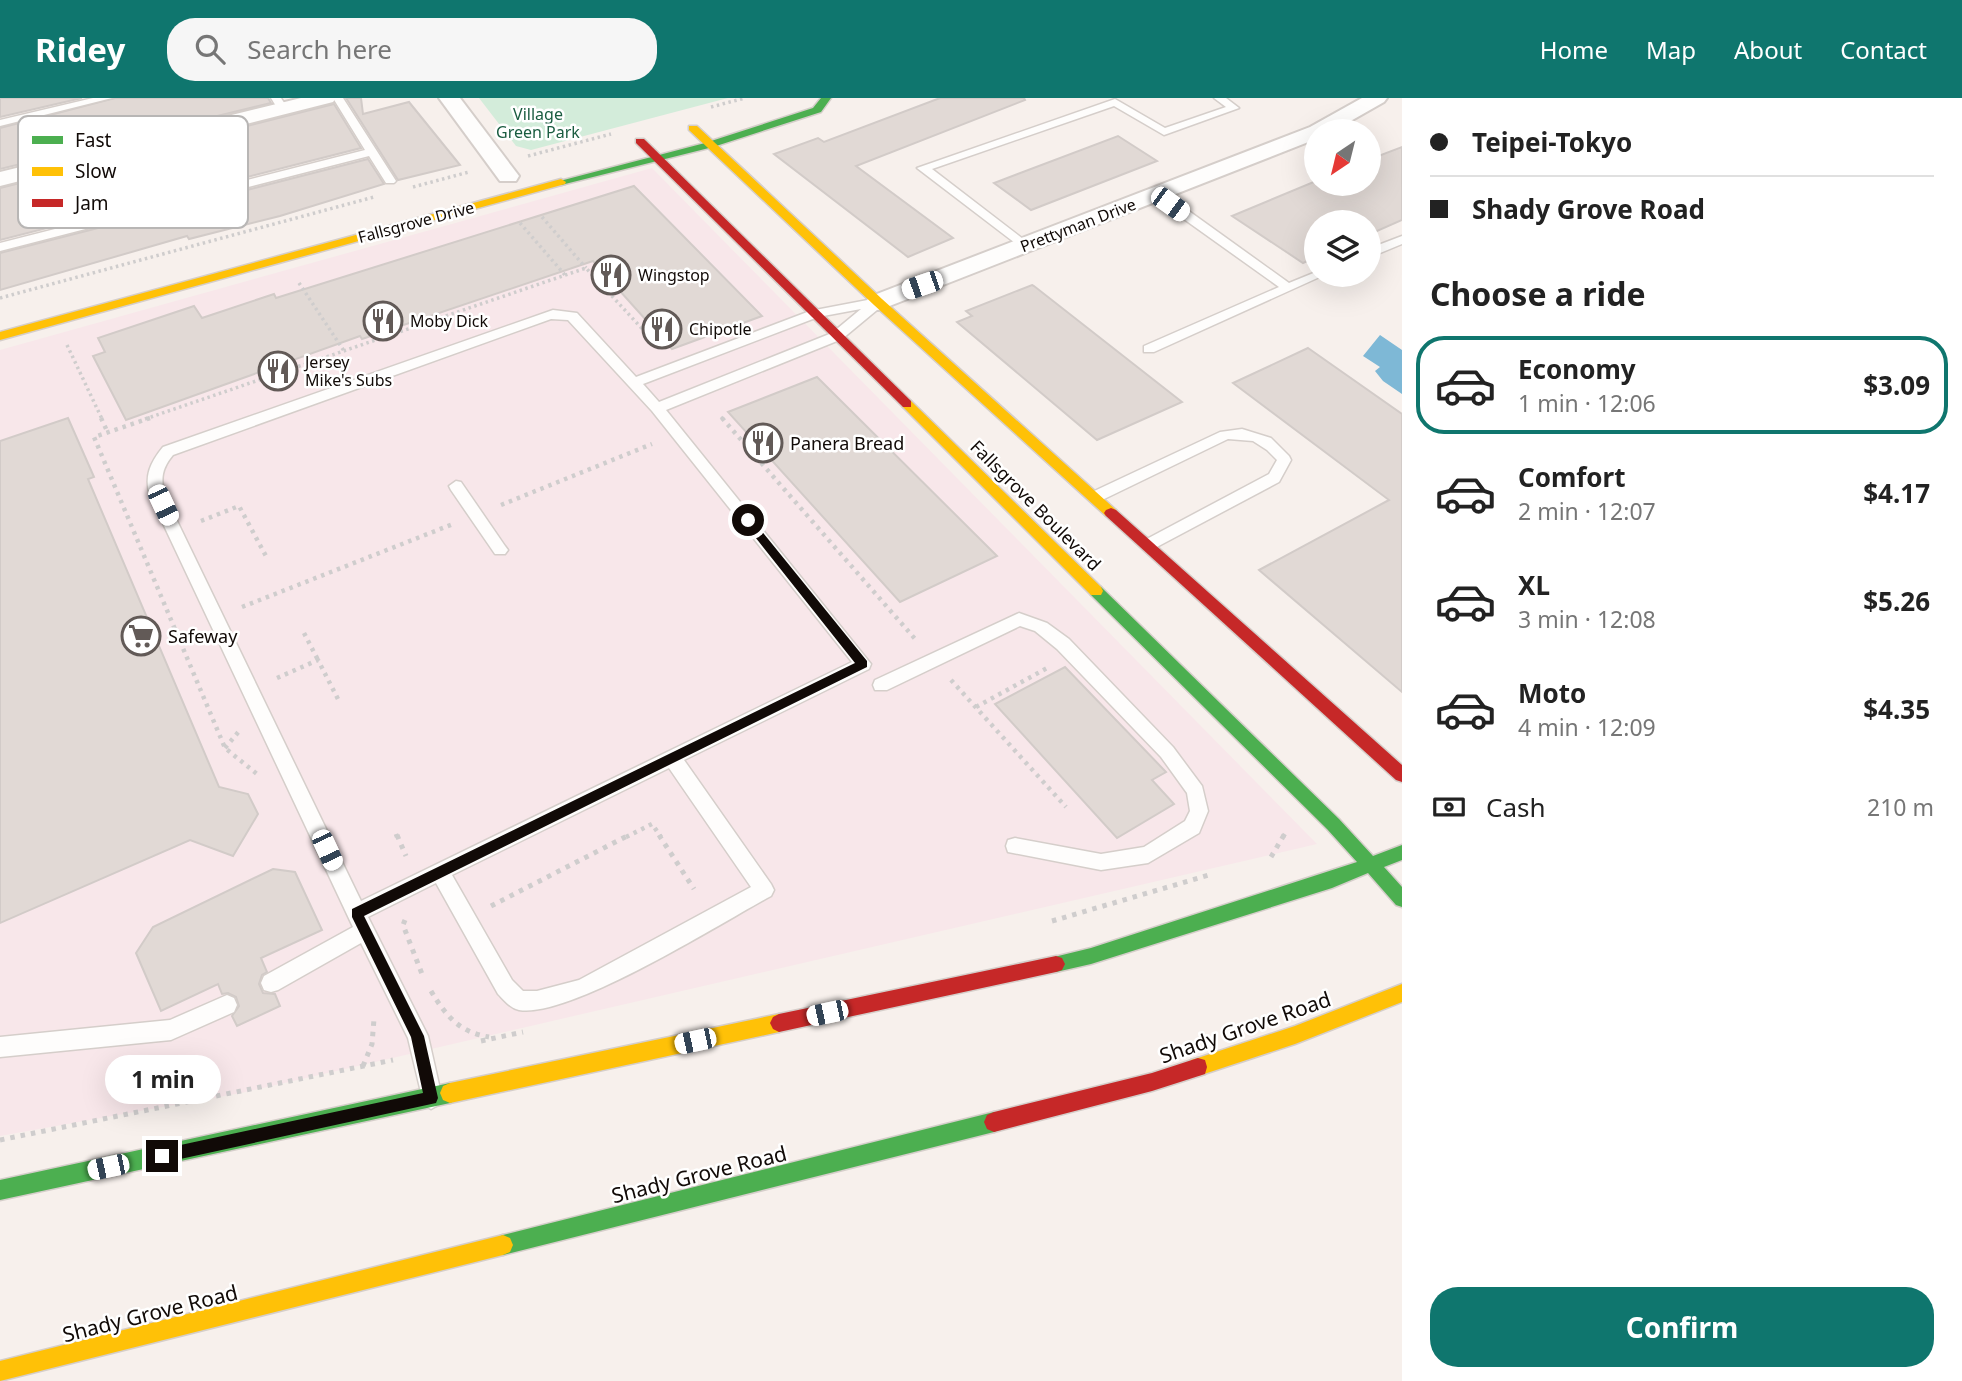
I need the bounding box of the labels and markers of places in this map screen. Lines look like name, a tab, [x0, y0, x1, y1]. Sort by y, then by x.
restaurant icon: Wingstop	[590, 254, 632, 296]
place label: Wingstop	[638, 264, 710, 286]
restaurant icon: Moby Dick	[362, 300, 404, 342]
restaurant icon: Chipotle	[641, 308, 683, 350]
place label: Moby Dick	[410, 310, 489, 332]
place label: Chipotle	[689, 318, 752, 340]
restaurant icon: Jersey Mike's Subs	[257, 350, 299, 392]
place label: Jersey Mike's Subs	[303, 351, 392, 391]
restaurant icon: Panera Bread	[742, 422, 784, 464]
place label: Panera Bread	[790, 431, 904, 455]
supermarket icon: Safeway	[120, 615, 162, 657]
place label: Safeway	[168, 624, 238, 648]

